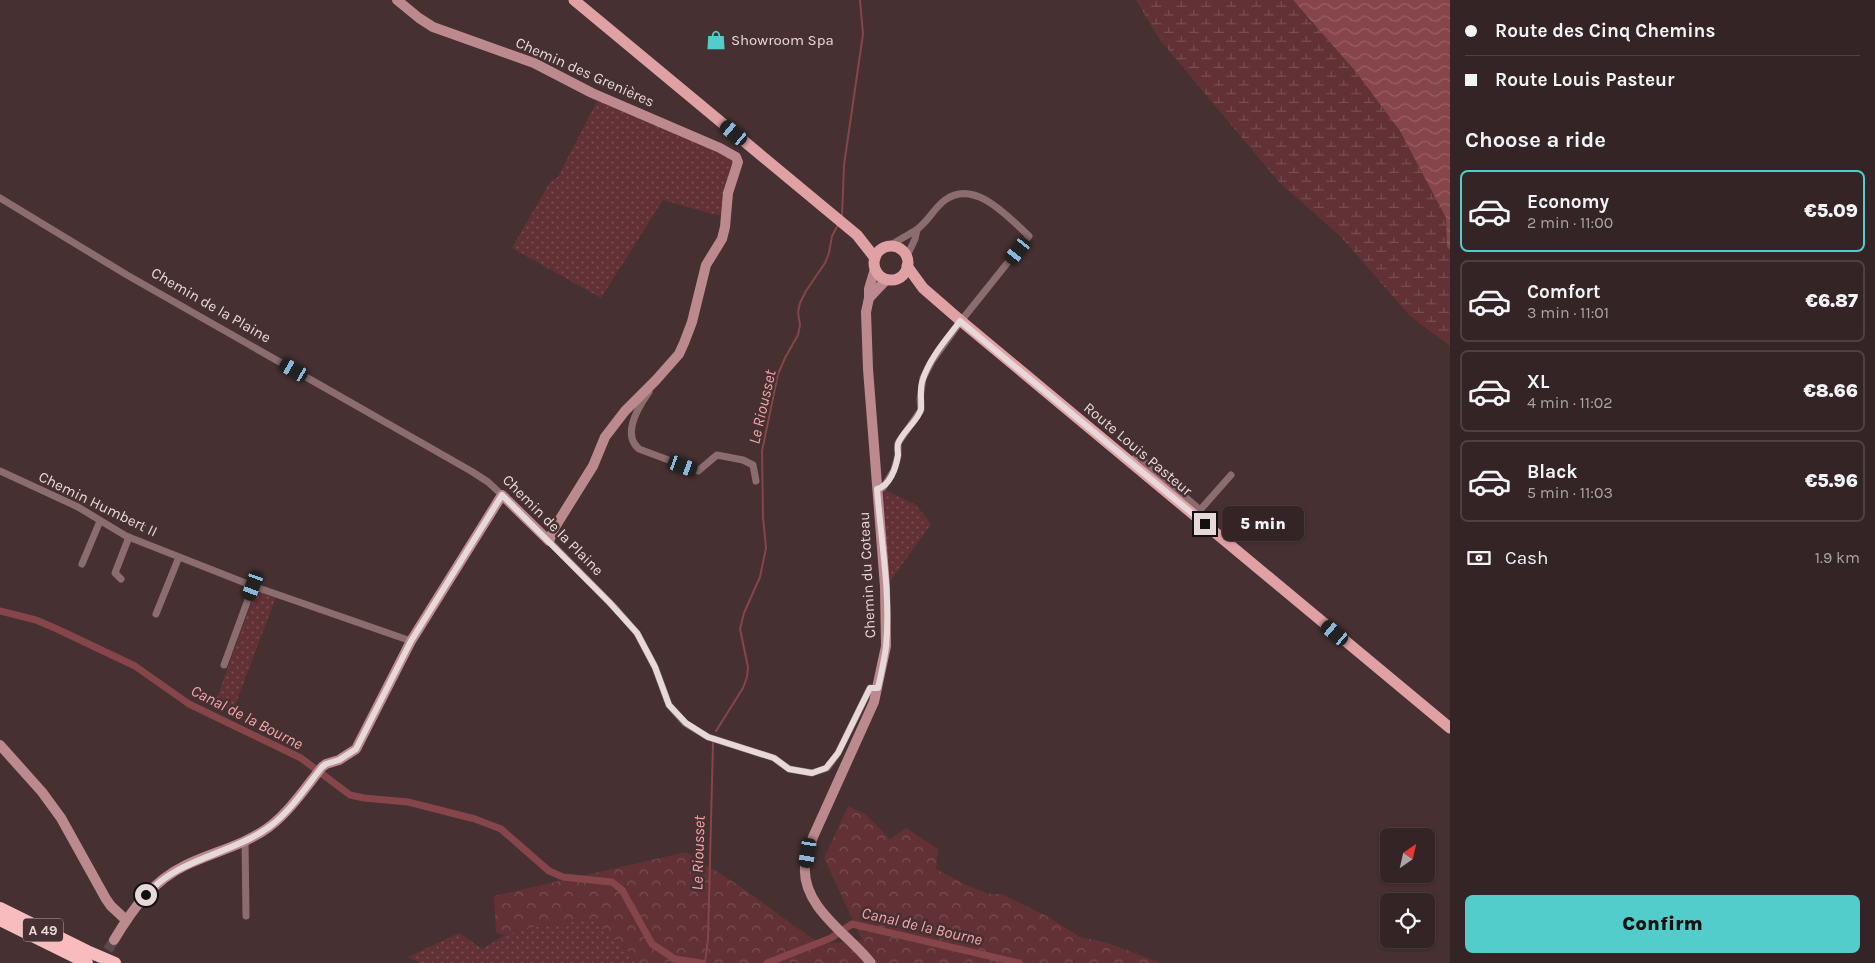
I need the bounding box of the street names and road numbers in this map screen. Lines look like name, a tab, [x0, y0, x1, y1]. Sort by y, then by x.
street label: Chemin des Grenières	[513, 33, 657, 111]
street label: Chemin de la Plaine	[148, 263, 274, 347]
street label: Route Louis Pasteur	[1080, 398, 1196, 500]
street label: Chemin Humbert II	[36, 467, 160, 541]
street label: Chemin de la Plaine	[499, 471, 607, 579]
street label: Chemin du Coteau	[855, 511, 879, 639]
road number: A 49	[23, 918, 63, 942]

